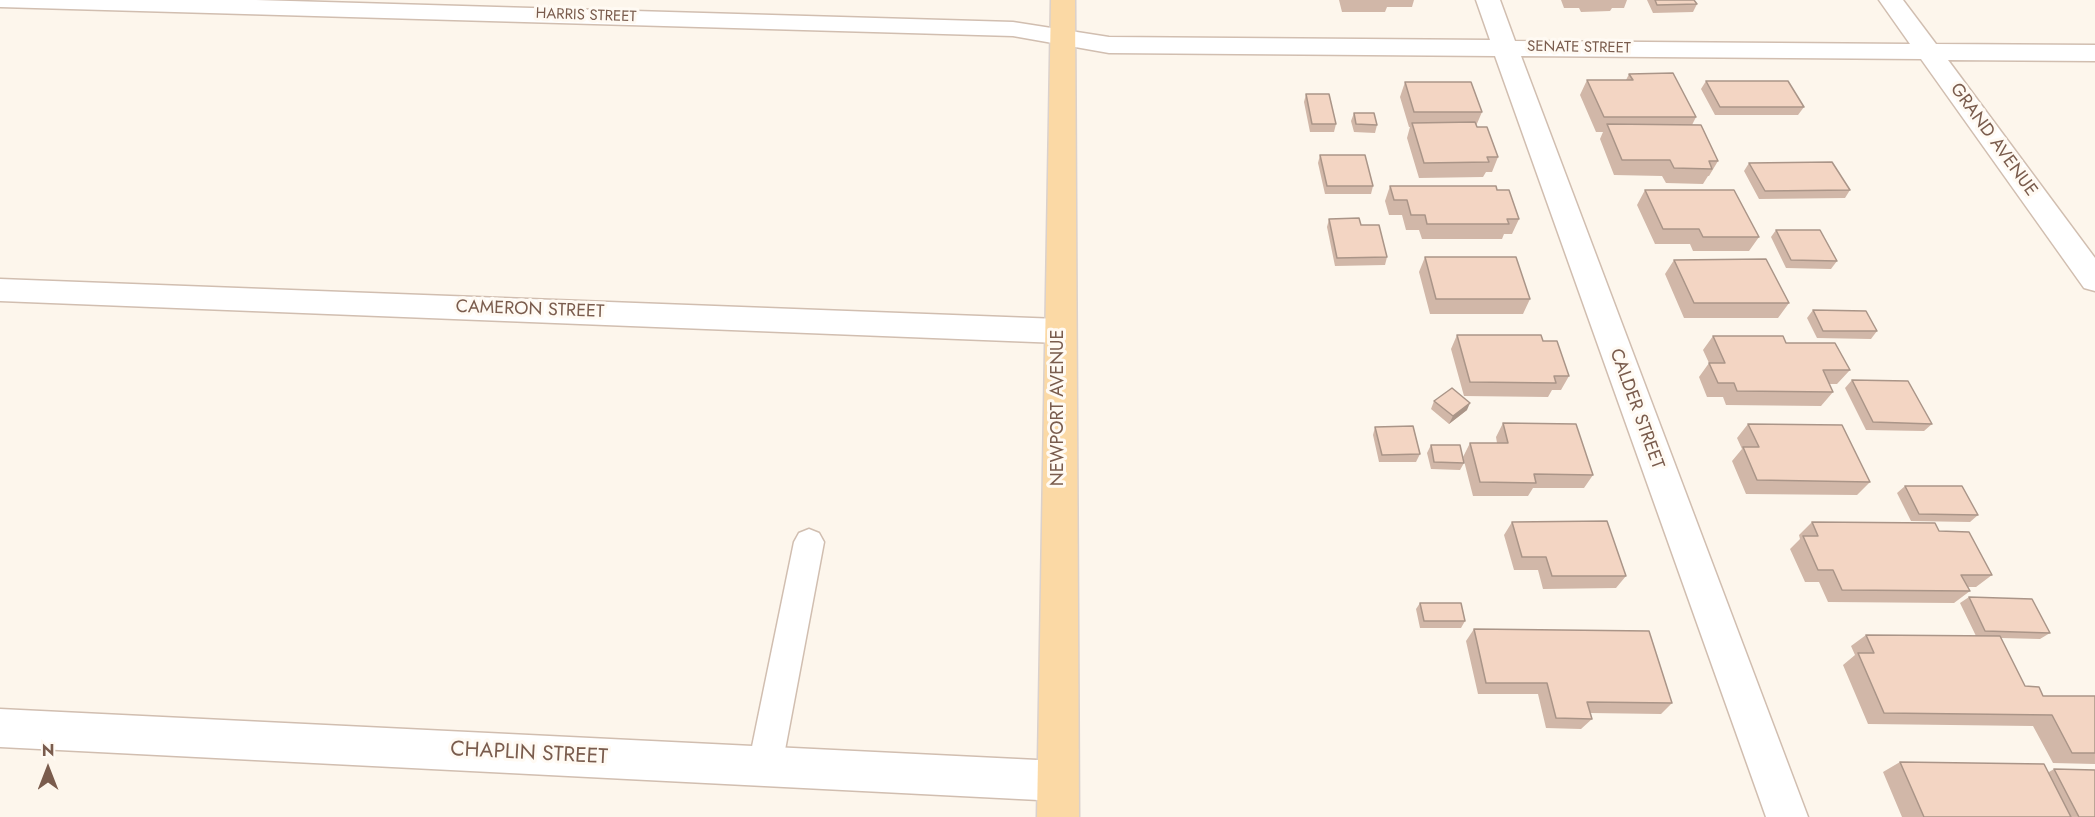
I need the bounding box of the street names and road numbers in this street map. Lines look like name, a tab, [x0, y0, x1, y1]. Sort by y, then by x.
street label: HARRIS STREET	[535, 5, 637, 27]
street label: SENATE STREET	[1527, 38, 1631, 58]
street label: GRAND AVENUE	[1945, 79, 2041, 201]
street label: CAMERON STREET	[455, 297, 605, 323]
street label: NEWPORT AVENUE	[1048, 330, 1070, 486]
street label: CALDER STREET	[1604, 346, 1668, 472]
street label: CHAPLIN STREET	[450, 737, 608, 771]

